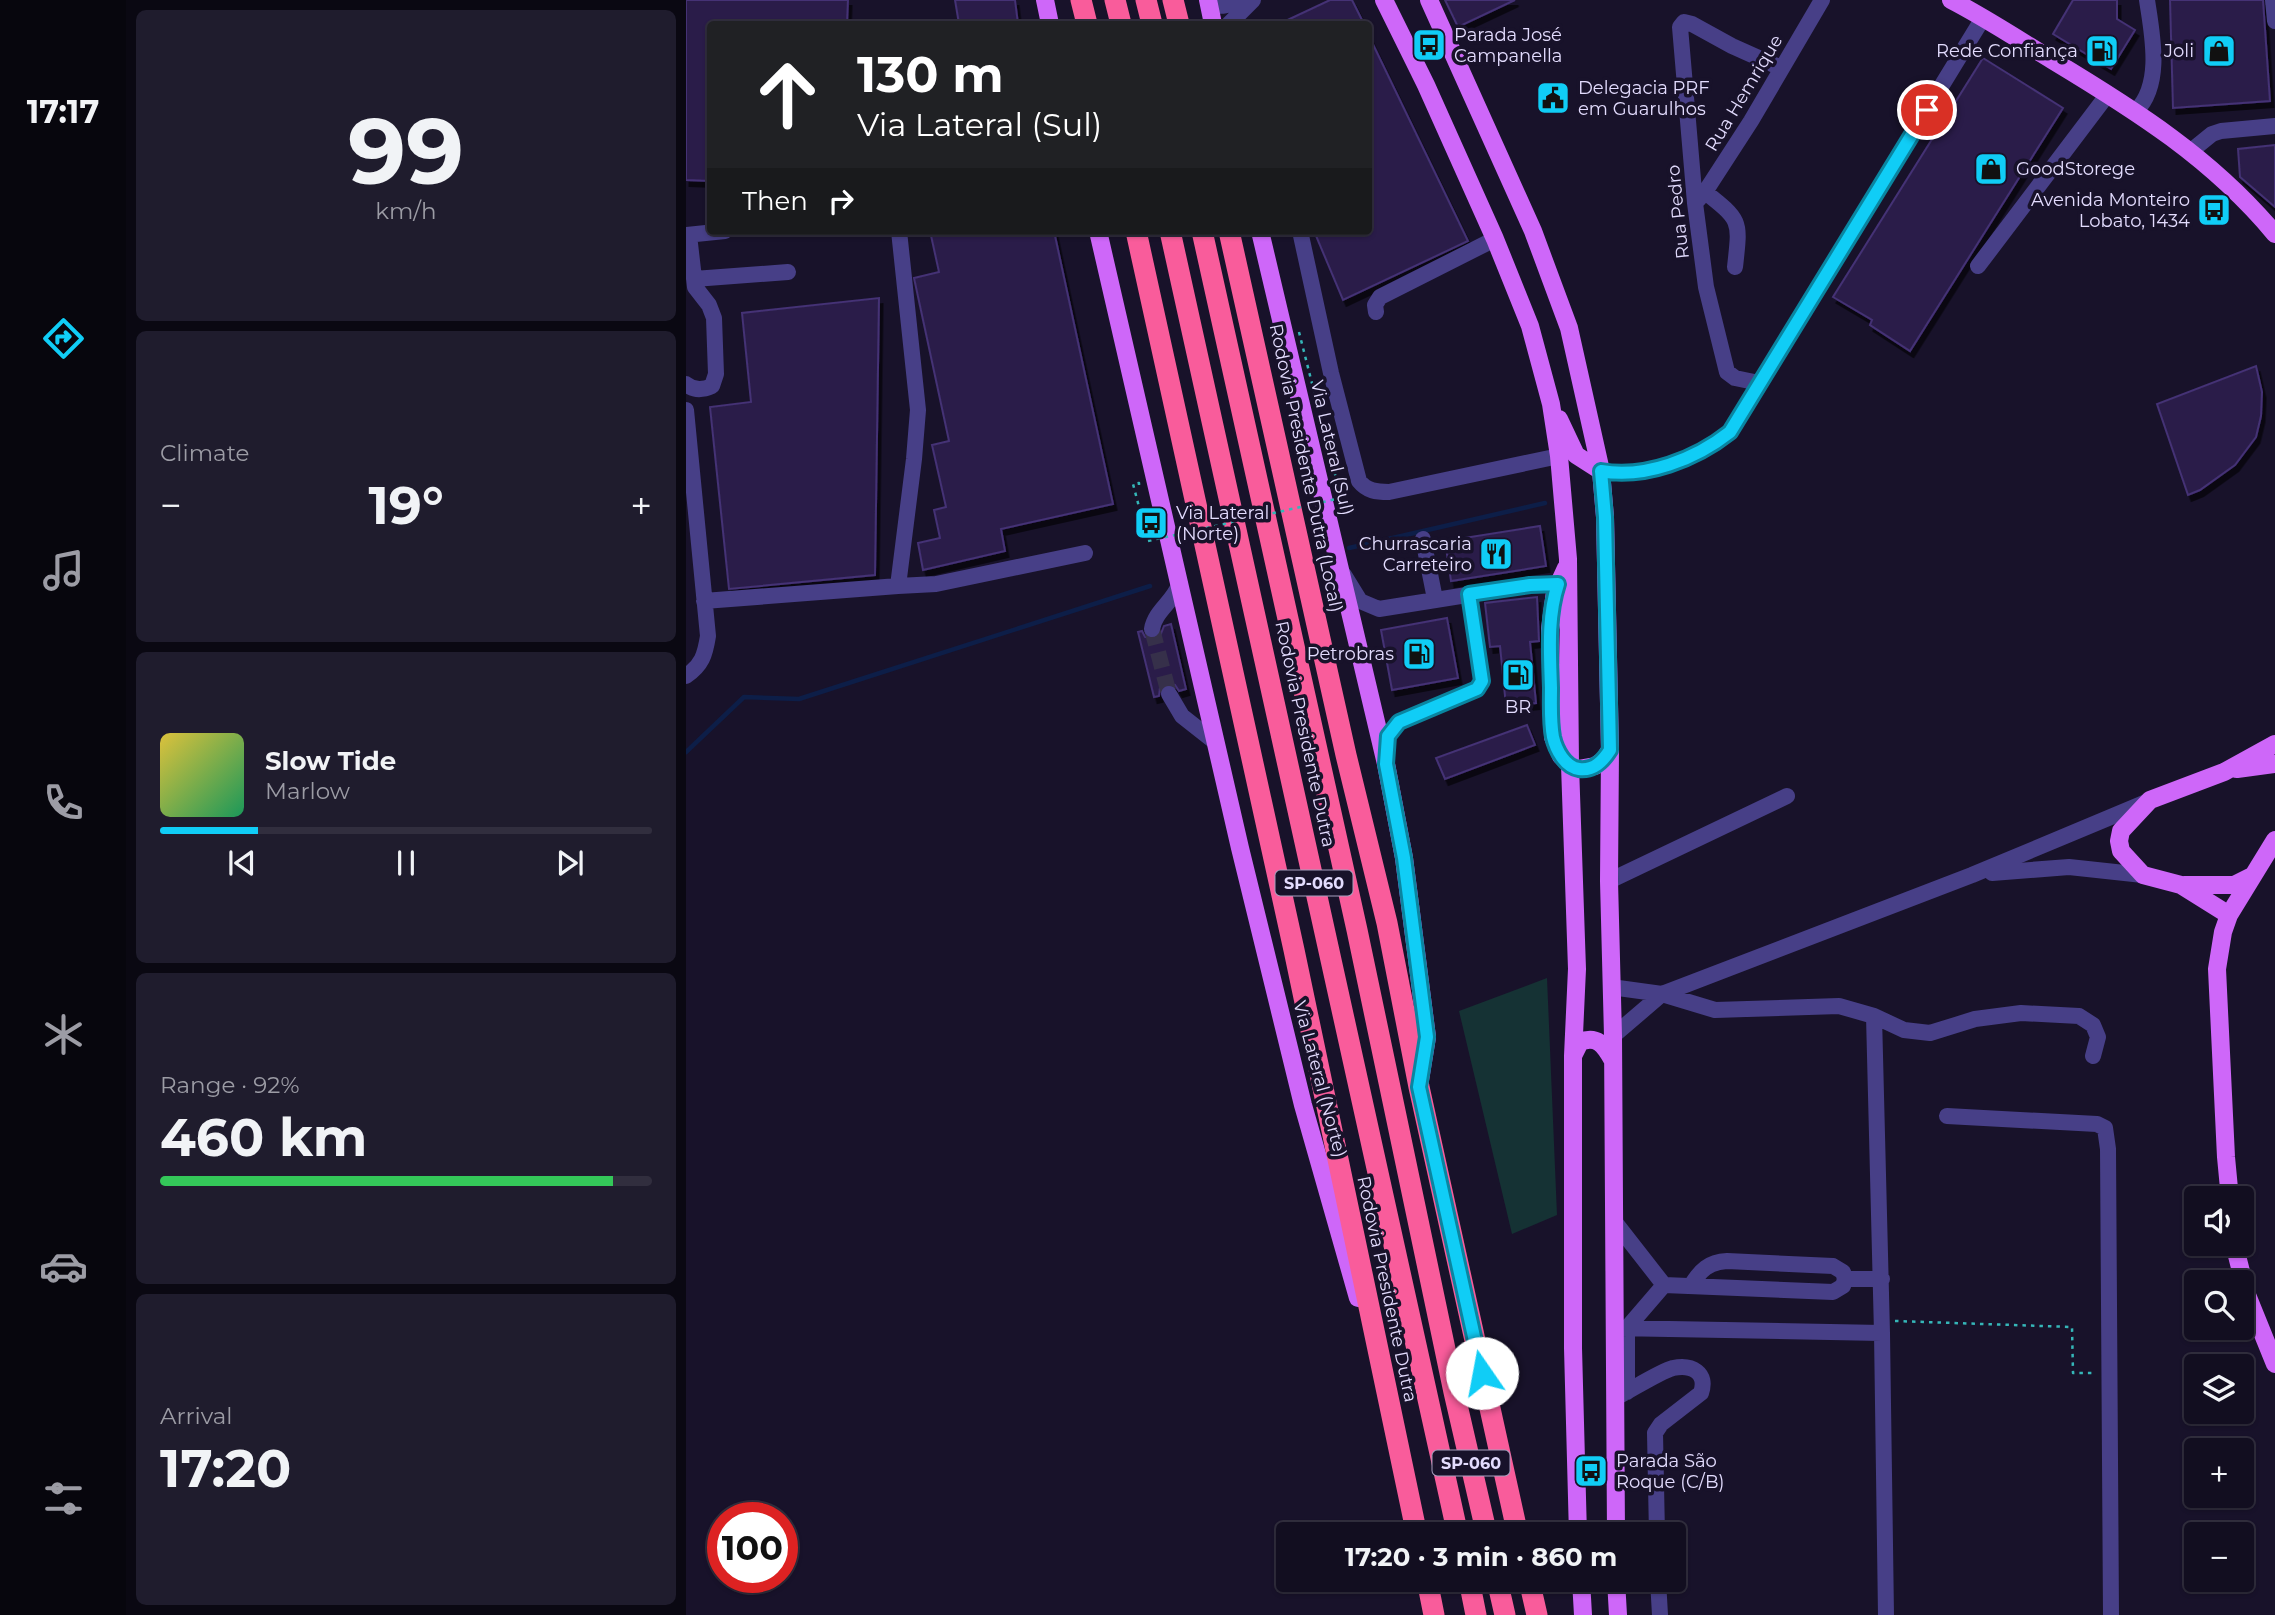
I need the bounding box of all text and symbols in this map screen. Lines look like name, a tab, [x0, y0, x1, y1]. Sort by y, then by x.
place label: Parada José Campanella	[1454, 24, 1562, 67]
bus stop icon: Parada José Campanella	[1410, 26, 1448, 64]
street label: Rua Hemrique	[1701, 31, 1788, 155]
fuel station icon: Rede Confiança	[2083, 32, 2121, 70]
shop icon: Joli	[2200, 32, 2238, 70]
place label: Rede Confiança	[1936, 40, 2078, 62]
place label: Joli	[2163, 40, 2194, 62]
text: 130 m	[857, 45, 1004, 104]
icon: ahead	[742, 49, 833, 140]
place label: Delegacia PRF em Guarulhos	[1578, 77, 1710, 120]
public building icon: Delegacia PRF em Guarulhos	[1534, 79, 1572, 117]
pin	[1897, 80, 1957, 140]
icon: arrive	[1908, 91, 1946, 129]
text: 17:17	[27, 92, 99, 131]
text: 99	[348, 96, 464, 207]
text: Via Lateral (Sul)	[857, 105, 1102, 144]
shop icon: GoodStorege	[1972, 150, 2010, 188]
place label: GoodStorege	[2016, 158, 2135, 180]
street label: Rua Pedro	[1662, 164, 1694, 260]
icon: right	[822, 182, 860, 220]
text: Then	[742, 185, 808, 217]
place label: Avenida Monteiro Lobato, 1434	[2031, 189, 2190, 232]
bus stop icon: Avenida Monteiro Lobato, 1434	[2195, 191, 2233, 229]
text: km/h	[375, 197, 437, 225]
icon: directions	[39, 314, 88, 363]
street label: Rodovia Presidente Dutra (Local)	[1265, 322, 1347, 614]
street label: Via Lateral (Sul)	[1306, 378, 1358, 518]
text: Climate	[160, 439, 249, 467]
text: 19°	[368, 474, 444, 537]
text: −	[160, 482, 182, 529]
text: +	[630, 482, 652, 529]
place label: Via Lateral (Norte)	[1176, 502, 1269, 545]
bus stop icon: Via Lateral (Norte)	[1132, 504, 1170, 542]
place label: Churrascaria Carreteiro	[1359, 533, 1472, 576]
restaurant icon: Churrascaria Carreteiro	[1477, 535, 1515, 573]
icon: music	[39, 546, 88, 595]
street label: Rodovia Presidente Dutra	[1270, 619, 1340, 849]
fuel station icon: Petrobras	[1400, 635, 1438, 673]
place label: Petrobras	[1307, 643, 1394, 665]
fuel station icon: BR	[1499, 656, 1537, 694]
place label: BR	[1505, 696, 1531, 718]
text: Slow Tide	[265, 745, 396, 777]
text: Marlow	[265, 777, 350, 805]
icon: phone	[39, 778, 88, 827]
icon: previous	[223, 844, 261, 882]
icon: pause	[387, 844, 425, 882]
icon: next	[551, 844, 589, 882]
road number: SP-060	[1276, 870, 1352, 896]
street label: Via Lateral (Norte)	[1289, 998, 1351, 1160]
icon: climate	[39, 1010, 88, 1059]
text: Range · 92%	[160, 1071, 300, 1099]
text: 460 km	[160, 1106, 367, 1169]
street label: Rodovia Presidente Dutra	[1352, 1174, 1422, 1404]
map controls	[2184, 1186, 2254, 1592]
button: sound	[2184, 1186, 2254, 1256]
icon: car	[39, 1242, 88, 1291]
button: search	[2184, 1270, 2254, 1340]
position arrow	[1445, 1336, 1519, 1410]
button: layers	[2184, 1354, 2254, 1424]
text: Arrival	[160, 1402, 233, 1430]
text: 17:20	[160, 1437, 291, 1500]
button: +	[2184, 1438, 2254, 1508]
road number: SP-060	[1432, 1450, 1510, 1476]
place label: Parada São Roque (C/B)	[1616, 1450, 1724, 1493]
bus stop icon: Parada São Roque (C/B)	[1572, 1452, 1610, 1490]
icon: filters	[39, 1474, 88, 1523]
speed limit sign: 100	[707, 1502, 798, 1593]
button: −	[2184, 1522, 2254, 1592]
text: 17:20 · 3 min · 860 m	[1345, 1541, 1617, 1573]

